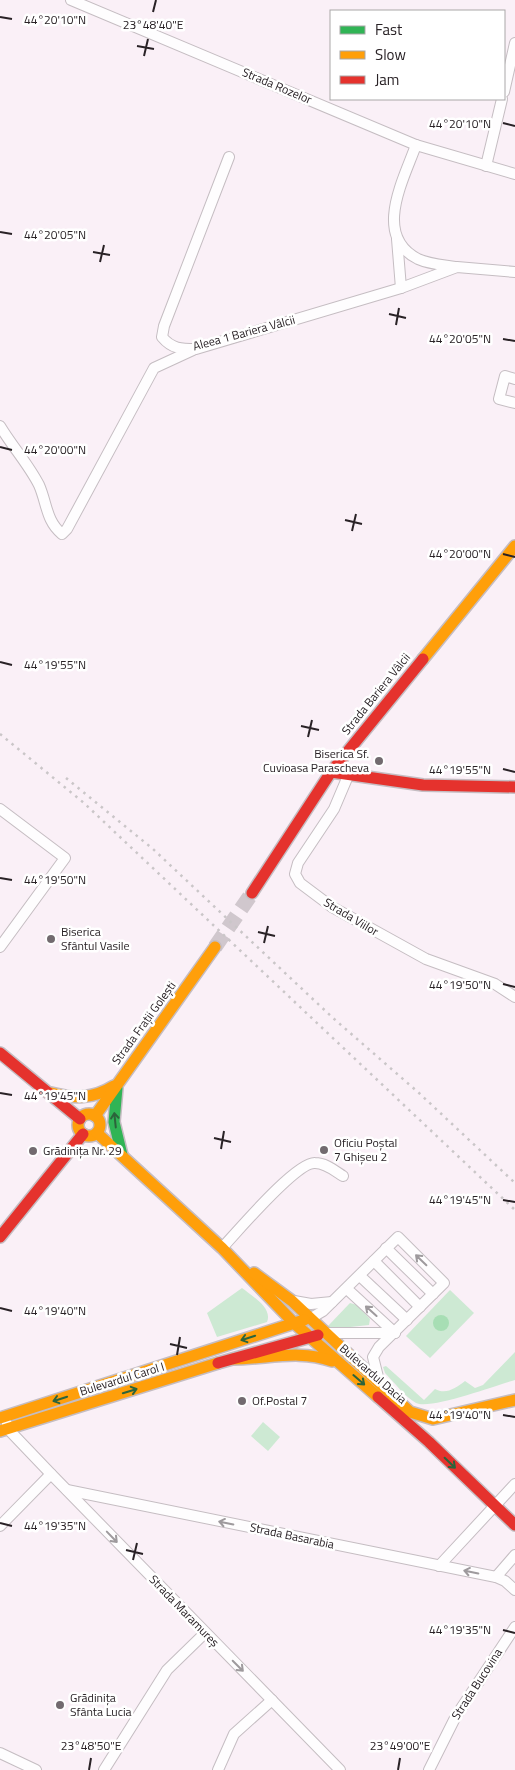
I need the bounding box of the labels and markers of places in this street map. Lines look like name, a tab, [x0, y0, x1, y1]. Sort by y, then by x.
place label: Biserica Sf. Cuvioasa Parascheva	[263, 744, 369, 777]
marker: Biserica Sf. Cuvioasa Parascheva	[373, 755, 385, 767]
place label: Biserica Sfântul Vasile	[61, 922, 130, 955]
marker: Biserica Sfântul Vasile	[45, 933, 57, 945]
place label: Oficiu Poștal 7 Ghișeu 2	[334, 1133, 397, 1166]
place label: Grădinița Nr. 29	[43, 1141, 122, 1160]
marker: Oficiu Poștal 7 Ghișeu 2	[318, 1144, 330, 1156]
marker: Grădinița Nr. 29	[27, 1145, 39, 1157]
place label: Of.Postal 7	[252, 1391, 307, 1410]
marker: Of.Postal 7	[236, 1395, 248, 1407]
place label: Grădinița Sfânta Lucia	[70, 1688, 132, 1721]
marker: Grădinița Sfânta Lucia	[54, 1699, 66, 1711]

